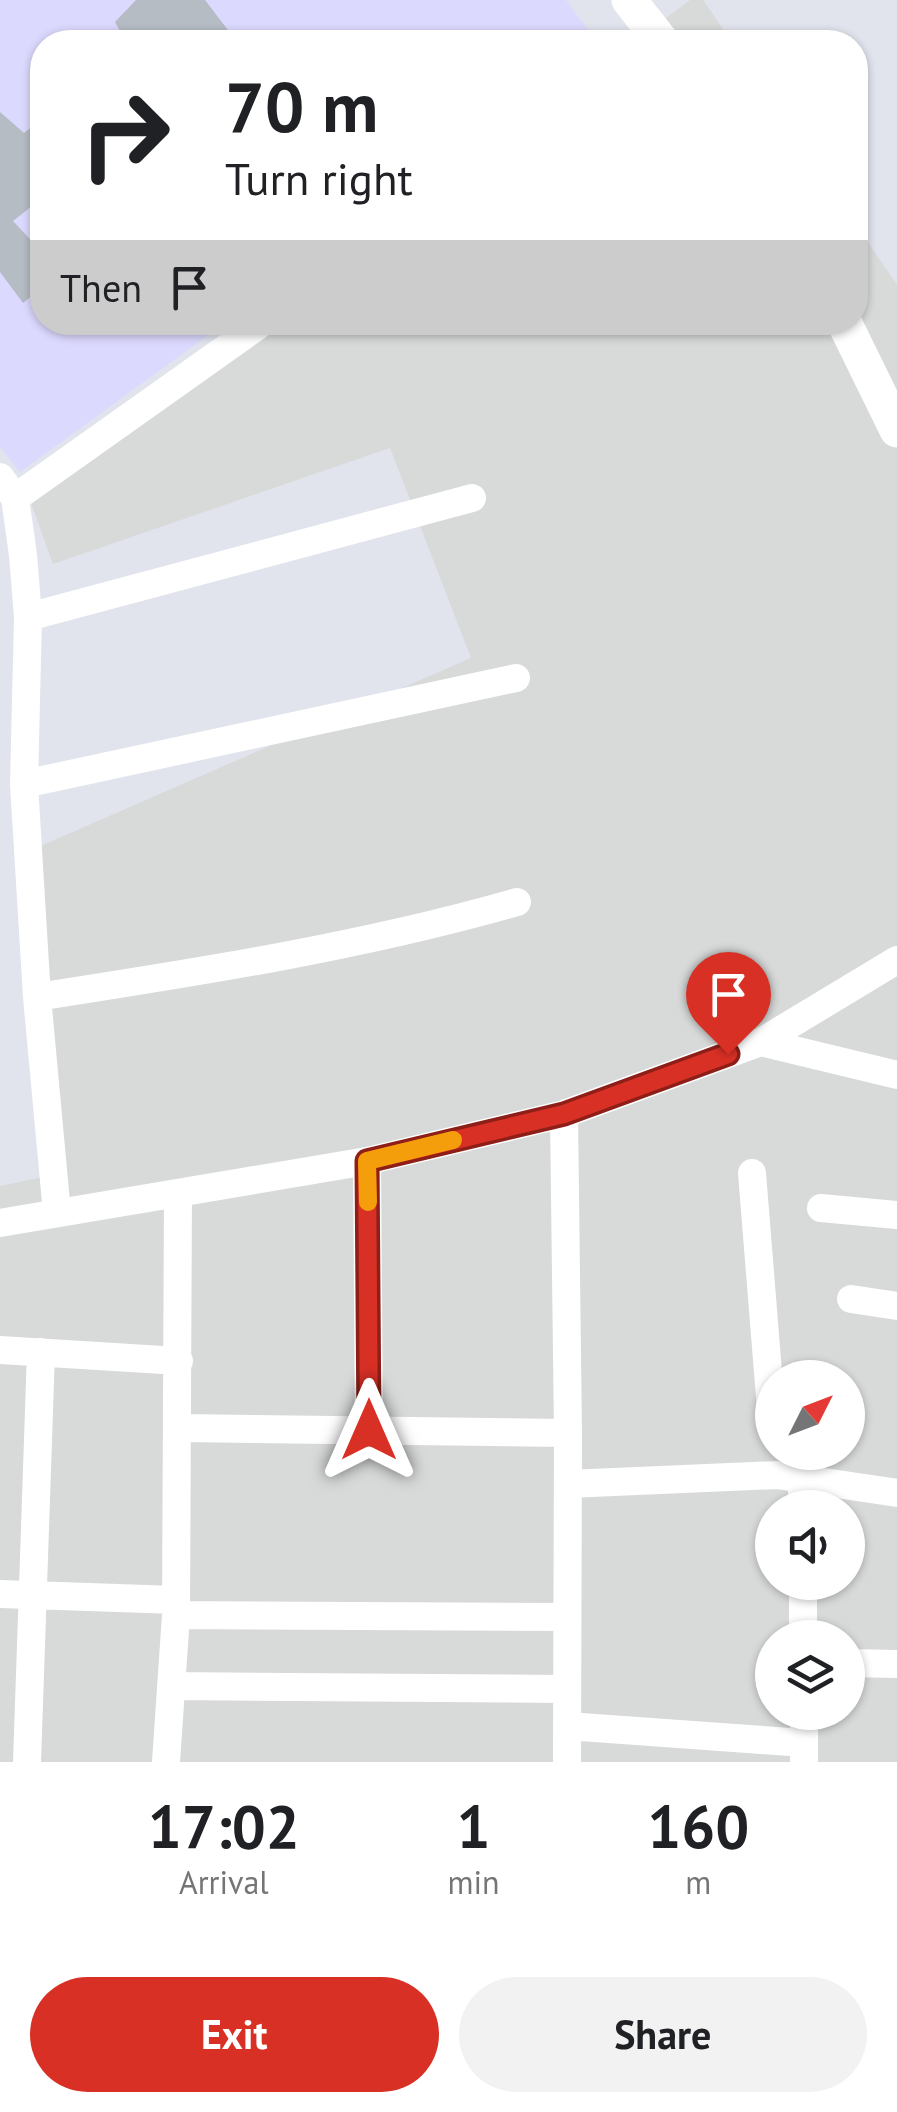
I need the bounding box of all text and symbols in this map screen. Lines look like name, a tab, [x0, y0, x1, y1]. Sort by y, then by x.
text: 70 m	[225, 61, 378, 151]
icon: right	[60, 70, 190, 200]
text: Turn right	[225, 149, 413, 207]
icon: arrive	[162, 260, 217, 315]
text: Then	[60, 263, 142, 312]
pin	[686, 952, 771, 1055]
icon: arrive	[701, 967, 756, 1022]
north arrow	[755, 1360, 865, 1470]
map controls	[755, 1360, 865, 1730]
position arrow	[317, 1378, 421, 1482]
button: sound	[755, 1490, 865, 1600]
button: layers	[755, 1620, 865, 1730]
text: 17:02	[148, 1787, 300, 1865]
text: 1	[457, 1787, 491, 1865]
text: 160	[647, 1787, 749, 1865]
text: Arrival	[179, 1861, 269, 1903]
text: min	[448, 1861, 500, 1903]
text: m	[685, 1861, 711, 1903]
button: Exit	[30, 1977, 439, 2092]
button: Share	[459, 1977, 867, 2092]

